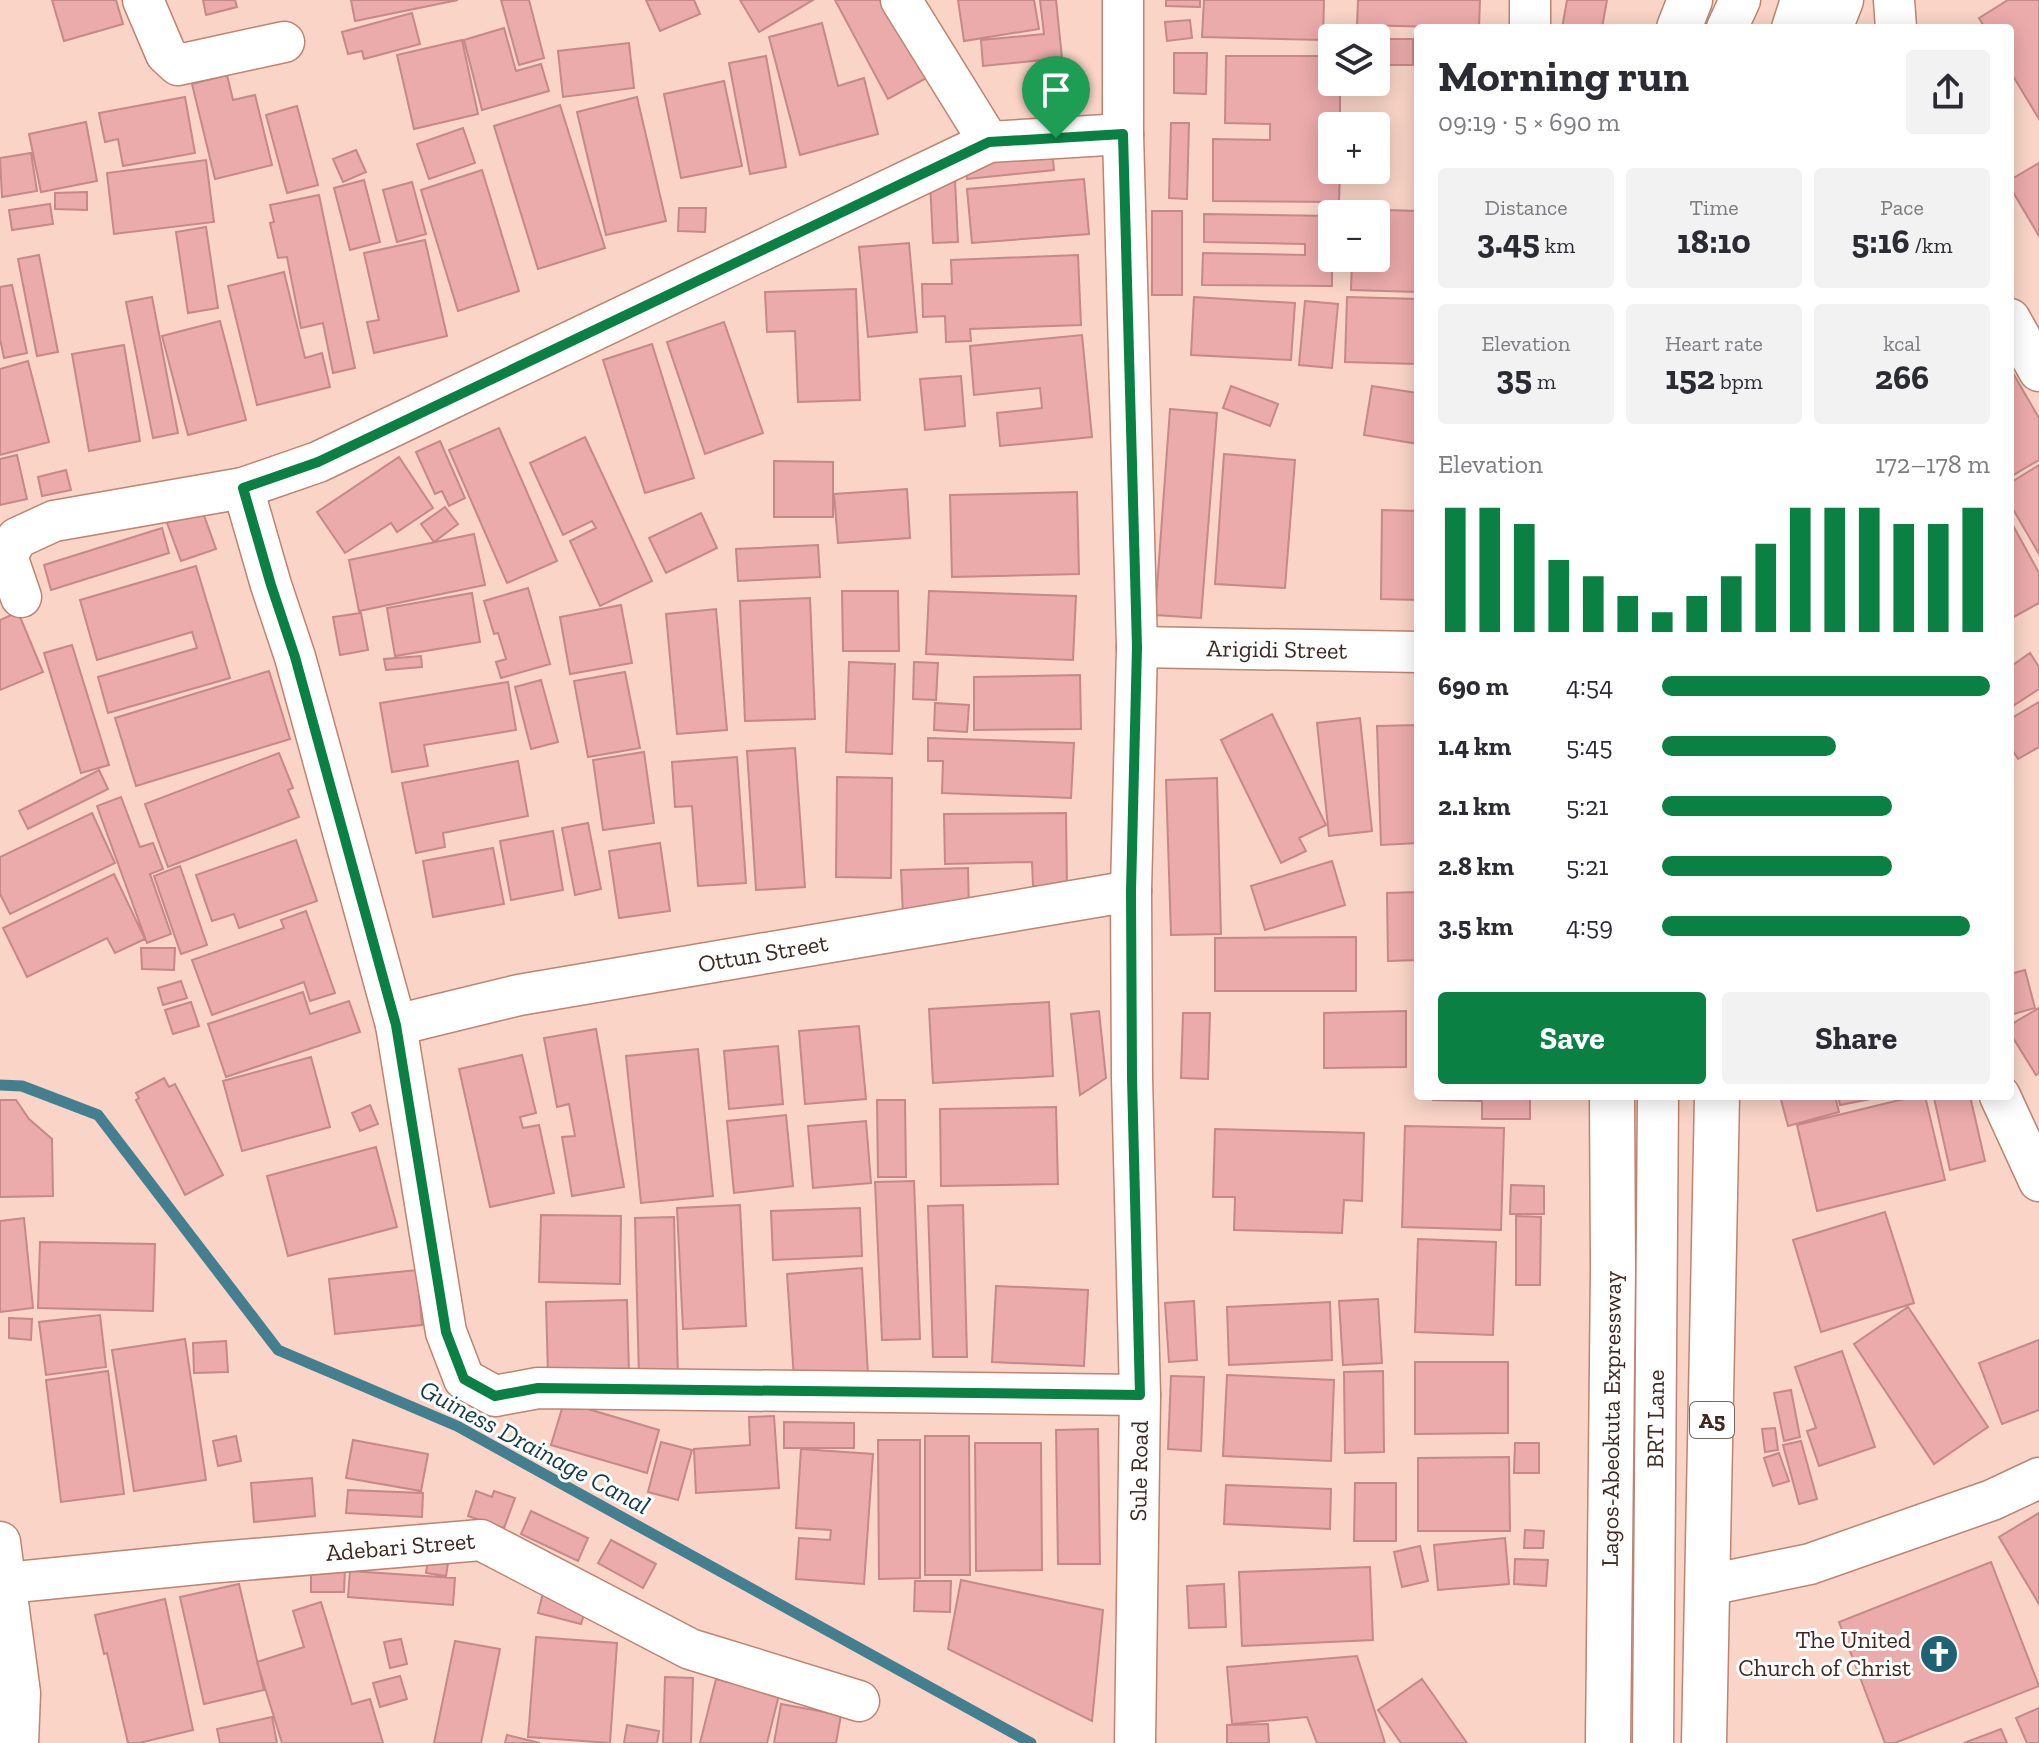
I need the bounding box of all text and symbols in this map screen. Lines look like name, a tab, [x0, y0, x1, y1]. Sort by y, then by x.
map controls	[1318, 24, 1390, 272]
button: layers	[1318, 24, 1390, 96]
text: Morning run	[1438, 49, 1689, 102]
button: share	[1906, 50, 1990, 134]
pin	[1022, 56, 1090, 138]
icon: arrive	[1034, 68, 1078, 112]
text: 09:19 · 5 × 690 m	[1438, 106, 1620, 138]
button: +	[1318, 112, 1390, 184]
text: Distance	[1484, 194, 1568, 221]
text: Time	[1689, 194, 1739, 221]
text: Pace	[1880, 194, 1924, 221]
button: −	[1318, 200, 1390, 272]
text: 3.45	[1477, 221, 1540, 262]
text: 18:10	[1677, 221, 1751, 262]
text: 5:16	[1851, 221, 1910, 262]
text: km	[1540, 232, 1575, 259]
text: /km	[1910, 232, 1953, 259]
text: Elevation	[1482, 330, 1570, 357]
text: Heart rate	[1665, 330, 1763, 357]
text: kcal	[1883, 330, 1921, 357]
text: 35	[1496, 357, 1532, 398]
text: 152	[1665, 357, 1715, 398]
text: 266	[1875, 357, 1929, 398]
text: m	[1532, 368, 1556, 395]
text: bpm	[1715, 368, 1763, 395]
text: Elevation	[1438, 448, 1543, 480]
text: 172–178 m	[1875, 448, 1990, 480]
street label: Arigidi Street	[1206, 633, 1348, 665]
text: 690 m	[1438, 670, 1508, 702]
text: 4:54	[1566, 670, 1613, 702]
text: 1.4 km	[1438, 730, 1511, 762]
text: 5:45	[1566, 730, 1612, 762]
text: 2.1 km	[1438, 790, 1510, 822]
text: 5:21	[1566, 790, 1609, 822]
text: 2.8 km	[1438, 850, 1514, 882]
text: 5:21	[1566, 850, 1609, 882]
text: 3.5 km	[1438, 910, 1513, 942]
text: 4:59	[1566, 910, 1613, 942]
street label: Ottun Street	[696, 928, 830, 978]
button: Save	[1438, 992, 1706, 1084]
button: Share	[1722, 992, 1990, 1084]
street label: Lagos-Abeokuta Expressway	[1595, 1270, 1627, 1567]
street label: BRT Lane	[1640, 1370, 1670, 1469]
water label: Guiness Drainage Canal	[414, 1373, 656, 1521]
road number: A5	[1690, 1402, 1734, 1438]
street label: Sule Road	[1123, 1420, 1154, 1522]
street label: Adebari Street	[324, 1526, 476, 1567]
place label: The United Church of Christ	[1738, 1625, 1911, 1682]
church icon: The United Church of Christ	[1918, 1633, 1960, 1675]

